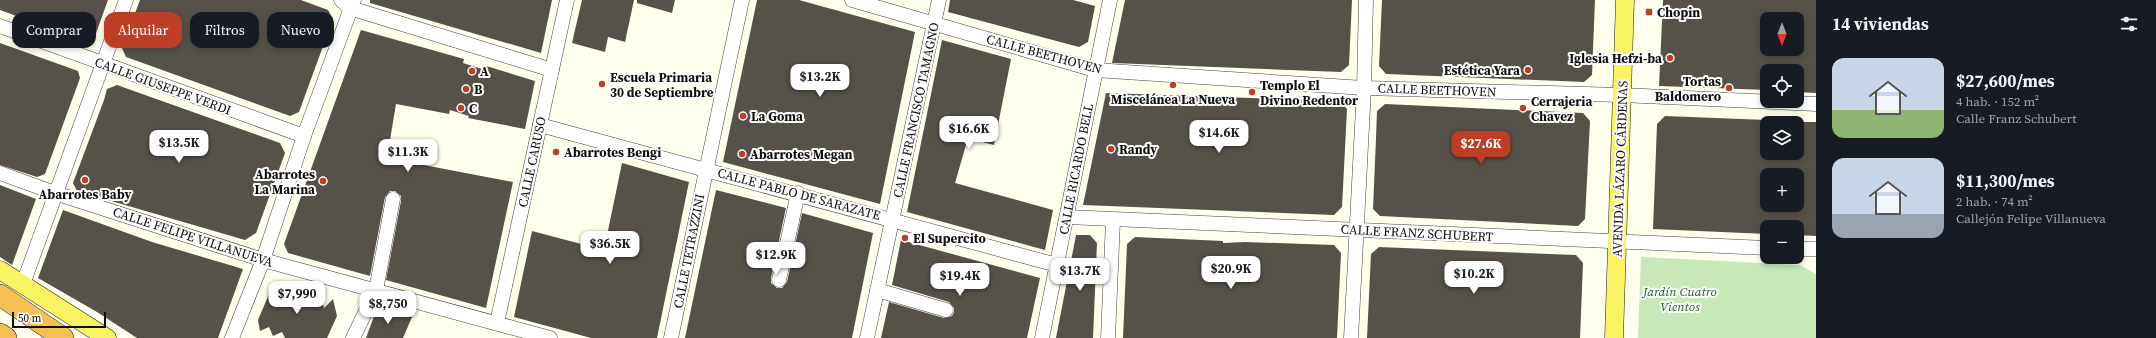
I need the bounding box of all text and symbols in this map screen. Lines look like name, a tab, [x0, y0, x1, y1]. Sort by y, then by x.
place label: Chopin	[1657, 4, 1700, 21]
marker: Chopin	[1644, 7, 1654, 17]
chip: Comprar	[12, 12, 96, 48]
chip: Alquilar	[104, 12, 182, 48]
chip: Filtros	[190, 12, 259, 48]
chip: Nuevo	[267, 12, 334, 48]
north arrow	[1760, 12, 1804, 56]
map controls	[1760, 12, 1804, 264]
text: 14 viviendas	[1832, 12, 1929, 36]
icon: filters	[2118, 13, 2140, 35]
street label: CALLE FRANCISCO TAMAGNO	[889, 21, 943, 199]
street label: CALLE BEETHOVEN	[984, 30, 1104, 78]
place label: Iglesia Hefzi-ba	[1569, 50, 1662, 67]
street label: CALLE GIUSEPPE VERDI	[92, 53, 234, 119]
marker: Iglesia Hefzi-ba	[1665, 53, 1675, 63]
place label: Estética Yara	[1444, 62, 1520, 79]
place label: A	[480, 63, 489, 80]
pin: $13.2K	[787, 64, 853, 98]
button: locate	[1760, 64, 1804, 108]
marker: Estética Yara	[1523, 65, 1533, 75]
marker: A	[467, 66, 477, 76]
text: $13.2K	[799, 68, 841, 85]
place label: Escuela Primaria 30 de Septiembre	[610, 69, 714, 101]
text: $27,600/mes	[1956, 69, 2055, 93]
place label: Tortas Baldomero	[1655, 73, 1721, 105]
icon: home	[1864, 74, 1912, 122]
place label: Templo El Divino Redentor	[1260, 77, 1359, 109]
marker: Escuela Primaria 30 de Septiembre	[597, 79, 607, 89]
street label: CALLE BEETHOVEN	[1377, 79, 1497, 101]
marker: Miscelánea La Nueva	[1168, 80, 1178, 90]
street label: AVENIDA LÁZARO CÁRDENAS	[1608, 80, 1632, 258]
place label: B	[474, 81, 483, 98]
marker: Tortas Baldomero	[1724, 83, 1734, 93]
marker: B	[461, 84, 471, 94]
marker: Templo El Divino Redentor	[1247, 87, 1257, 97]
place label: Miscelánea La Nueva	[1111, 91, 1235, 108]
place label: Cerrajeria Chavez	[1531, 93, 1592, 125]
text: 4 hab. · 152 m²	[1956, 93, 2039, 110]
place label: C	[469, 100, 477, 117]
street label: CALLE RICARDO BELL	[1055, 102, 1097, 236]
marker: C	[456, 103, 466, 113]
marker: Cerrajeria Chavez	[1518, 103, 1528, 113]
place label: La Goma	[751, 108, 803, 125]
text: Calle Franz Schubert	[1956, 110, 2077, 127]
marker: La Goma	[738, 111, 748, 121]
street label: CALLE CARUSO	[514, 115, 550, 209]
pin: $16.6K	[936, 116, 1002, 150]
button: layers	[1760, 116, 1804, 160]
text: $16.6K	[948, 120, 990, 137]
pin: $14.6K	[1186, 120, 1252, 154]
text: $14.6K	[1198, 124, 1240, 141]
pin: $13.5K	[146, 130, 212, 164]
pin: $27.6K	[1448, 131, 1514, 165]
text: $13.5K	[158, 134, 200, 151]
text: $27.6K	[1460, 135, 1502, 152]
pin: $11.3K	[375, 139, 441, 173]
place label: Randy	[1119, 141, 1157, 158]
text: $11.3K	[387, 143, 429, 160]
place label: Abarrotes Bengi	[564, 144, 661, 161]
marker: Randy	[1106, 144, 1116, 154]
place label: Abarrotes Megan	[750, 146, 853, 163]
marker: Abarrotes Bengi	[551, 147, 561, 157]
marker: Abarrotes Megan	[737, 149, 747, 159]
street label: CALLE PABLO DE SARAZATE	[716, 164, 883, 224]
place label: Abarrotes La Marina	[255, 166, 315, 198]
button: +	[1760, 168, 1804, 212]
text: $11,300/mes	[1956, 169, 2055, 193]
icon: home	[1864, 174, 1912, 222]
marker: Abarrotes Baby	[80, 175, 90, 185]
marker: Abarrotes La Marina	[318, 176, 328, 186]
place label: Abarrotes Baby	[39, 186, 131, 203]
street label: CALLE TETRAZZINI	[670, 192, 708, 310]
text: 2 hab. · 74 m²	[1956, 193, 2033, 210]
street label: CALLE FELIPE VILLANUEVA	[111, 203, 276, 271]
text: Callejón Felipe Villanueva	[1956, 210, 2106, 227]
button: −	[1760, 220, 1804, 264]
street label: CALLE FRANZ SCHUBERT	[1340, 221, 1494, 245]
place label: El Supercito	[913, 230, 986, 247]
pin: $36.5K	[577, 231, 643, 265]
marker: El Supercito	[900, 233, 910, 243]
text: $36.5K	[589, 235, 631, 252]
pin: $12.9K	[743, 242, 809, 276]
text: $12.9K	[755, 246, 797, 263]
pin: $20.9K	[1198, 256, 1264, 290]
pin: $13.7K	[1047, 258, 1113, 292]
text: $20.9K	[1210, 260, 1252, 277]
pin: $10.2K	[1441, 261, 1507, 295]
text: $13.7K	[1059, 262, 1101, 279]
pin: $19.4K	[927, 263, 993, 297]
text: $10.2K	[1453, 265, 1495, 282]
text: $19.4K	[939, 267, 981, 284]
pin: $7,990	[264, 281, 330, 315]
park label: Jardín Cuatro Vientos	[1641, 283, 1717, 315]
text: $7,990	[277, 285, 317, 302]
pin: $8,750	[355, 291, 421, 325]
text: $8,750	[368, 295, 408, 312]
scale bar	[12, 310, 106, 329]
text: 50 m	[18, 311, 41, 326]

